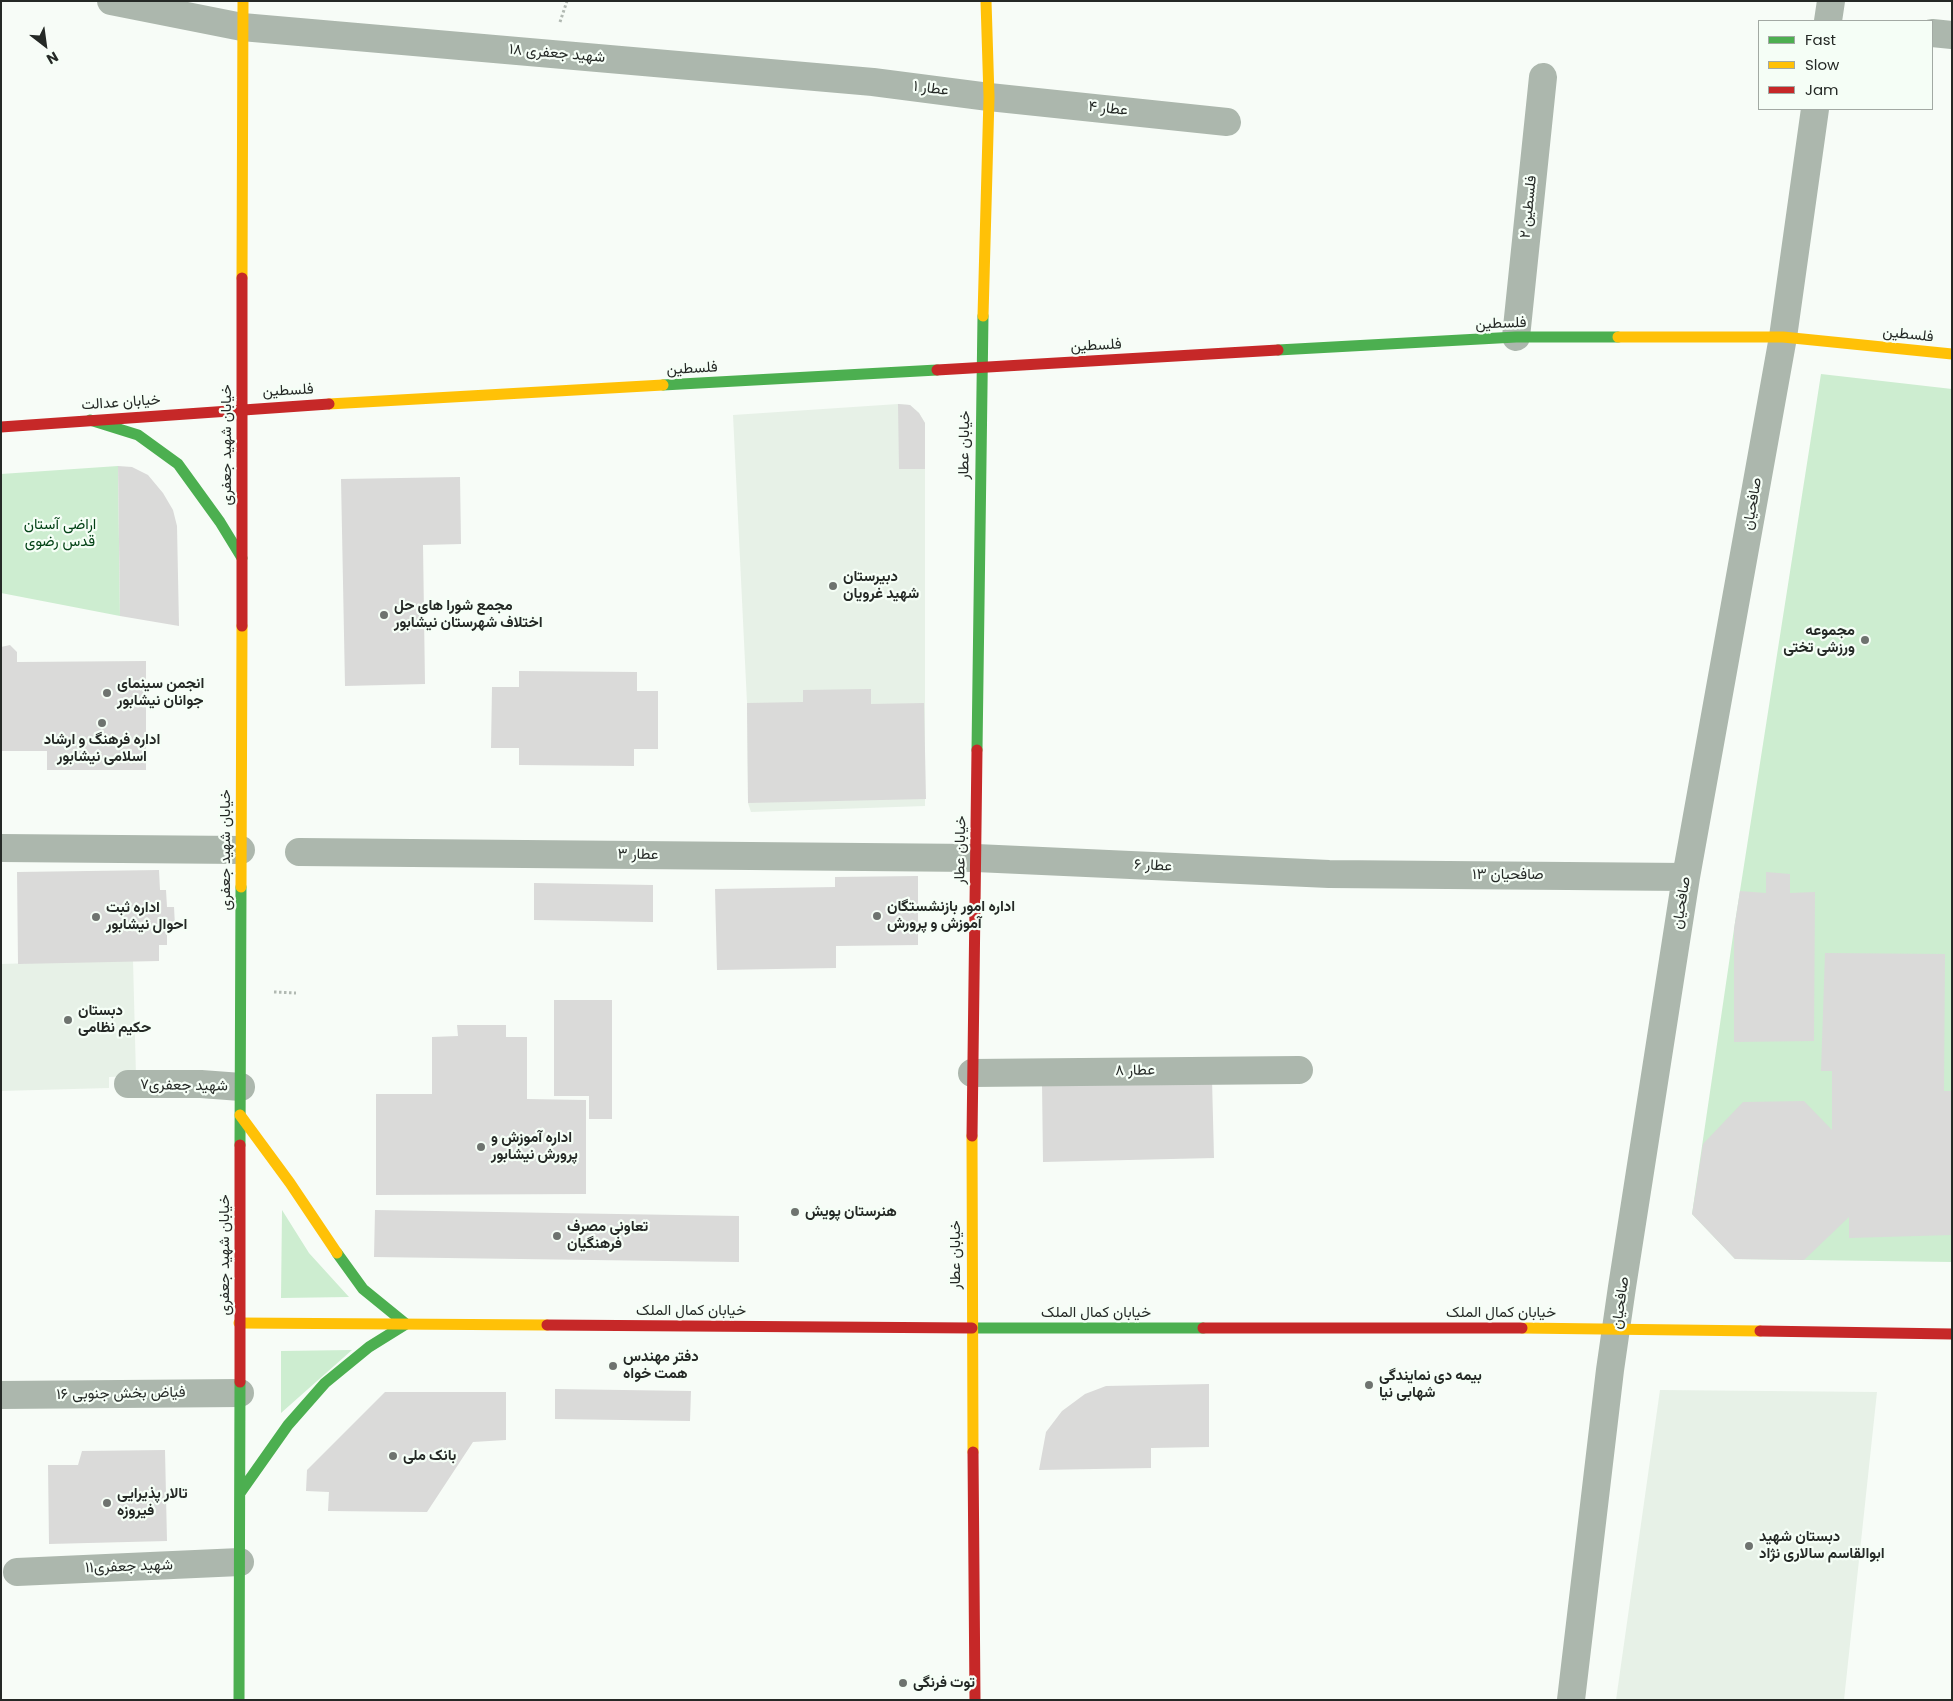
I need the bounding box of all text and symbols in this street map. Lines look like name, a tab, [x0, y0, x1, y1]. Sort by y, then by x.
north arrow	[20, 20, 70, 70]
legend	[1758, 20, 1933, 110]
text: Fast	[1805, 29, 1836, 50]
street label: شهید جعفری ۱۸	[508, 41, 606, 67]
text: N	[43, 47, 62, 69]
text: Slow	[1805, 54, 1839, 75]
street label: عطار ۱	[912, 78, 950, 100]
text: Jam	[1805, 79, 1839, 100]
street label: عطار ۴	[1087, 98, 1129, 120]
street label: فلسطین ۲	[1517, 175, 1541, 239]
street label: فلسطین	[1475, 314, 1527, 334]
street label: فلسطین	[1882, 323, 1934, 347]
street label: فلسطین	[1070, 336, 1122, 356]
street label: فلسطین	[666, 359, 718, 379]
street label: فلسطین	[262, 381, 314, 401]
street label: خیابان شهید جعفری	[218, 384, 236, 506]
street label: خیابان عدالت	[81, 391, 161, 415]
street label: خیابان عطار	[955, 410, 975, 480]
street label: صافحیان	[1740, 476, 1766, 532]
park label: اراضی آستان قدس رضوی	[24, 516, 96, 551]
place label: دبیرستان شهید غرویان	[843, 568, 919, 603]
marker: دبیرستان شهید غرویان	[827, 580, 839, 592]
place label: مجمع شورا های حل اختلاف شهرستان نیشابور	[394, 597, 543, 632]
marker: مجمع شورا های حل اختلاف شهرستان نیشابور	[378, 609, 390, 621]
place label: مجموعه ورزشی تختی	[1783, 622, 1855, 657]
marker: مجموعه ورزشی تختی	[1859, 634, 1871, 646]
place label: انجمن سینمای جوانان نیشابور	[117, 675, 204, 710]
marker: انجمن سینمای جوانان نیشابور	[101, 687, 113, 699]
marker: اداره فرهنگ و ارشاد اسلامی نیشابور	[96, 717, 108, 729]
place label: اداره فرهنگ و ارشاد اسلامی نیشابور	[44, 731, 160, 766]
street label: خیابان شهید جعفری	[217, 789, 235, 911]
street label: خیابان عطار	[951, 815, 971, 885]
street label: عطار ۳	[617, 846, 659, 864]
street label: عطار ۶	[1133, 856, 1173, 876]
street label: صافحیان ۱۳	[1472, 866, 1544, 884]
street label: صافحیان	[1669, 875, 1695, 931]
place label: اداره امور بازنشستگان آموزش و پرورش	[887, 898, 1015, 933]
place label: اداره ثبت احوال نیشابور	[106, 899, 187, 934]
marker: اداره امور بازنشستگان آموزش و پرورش	[871, 910, 883, 922]
marker: اداره ثبت احوال نیشابور	[90, 911, 102, 923]
place label: دبستان حکیم نظامی	[78, 1002, 151, 1037]
marker: دبستان حکیم نظامی	[62, 1014, 74, 1026]
street label: عطار ۸	[1115, 1062, 1155, 1080]
street label: شهید جعفری۷	[140, 1076, 228, 1096]
place label: اداره آموزش و پرورش نیشابور	[491, 1129, 578, 1164]
marker: اداره آموزش و پرورش نیشابور	[475, 1141, 487, 1153]
street label: خیابان شهید جعفری	[216, 1194, 234, 1316]
place label: هنرستان پویش	[805, 1203, 897, 1221]
marker: هنرستان پویش	[789, 1206, 801, 1218]
place label: تعاونی مصرف فرهنگیان	[567, 1218, 648, 1253]
street label: خیابان عطار	[947, 1221, 965, 1289]
marker: تعاونی مصرف فرهنگیان	[551, 1230, 563, 1242]
street label: صافحیان	[1608, 1275, 1634, 1331]
street label: خیابان کمال الملک	[636, 1302, 746, 1320]
street label: خیابان کمال الملک	[1041, 1304, 1151, 1322]
street label: خیابان کمال الملک	[1446, 1304, 1556, 1322]
place label: دفتر مهندس همت خواه	[623, 1348, 699, 1383]
marker: دفتر مهندس همت خواه	[607, 1360, 619, 1372]
place label: بیمه دی نمایندگی شهابی نیا	[1379, 1367, 1482, 1402]
marker: بیمه دی نمایندگی شهابی نیا	[1363, 1379, 1375, 1391]
street label: فیاض بخش جنوبی ۱۶	[56, 1384, 186, 1404]
place label: بانک ملی	[403, 1447, 456, 1465]
marker: بانک ملی	[387, 1450, 399, 1462]
place label: تالار پذیرایی فیروزه	[117, 1485, 188, 1520]
marker: تالار پذیرایی فیروزه	[101, 1497, 113, 1509]
place label: دبستان شهید ابوالقاسم سالاری نژاد	[1759, 1528, 1885, 1563]
marker: دبستان شهید ابوالقاسم سالاری نژاد	[1743, 1540, 1755, 1552]
street label: شهید جعفری۱۱	[85, 1556, 173, 1578]
place label: توت فرنگی	[913, 1674, 975, 1692]
marker: توت فرنگی	[897, 1677, 909, 1689]

